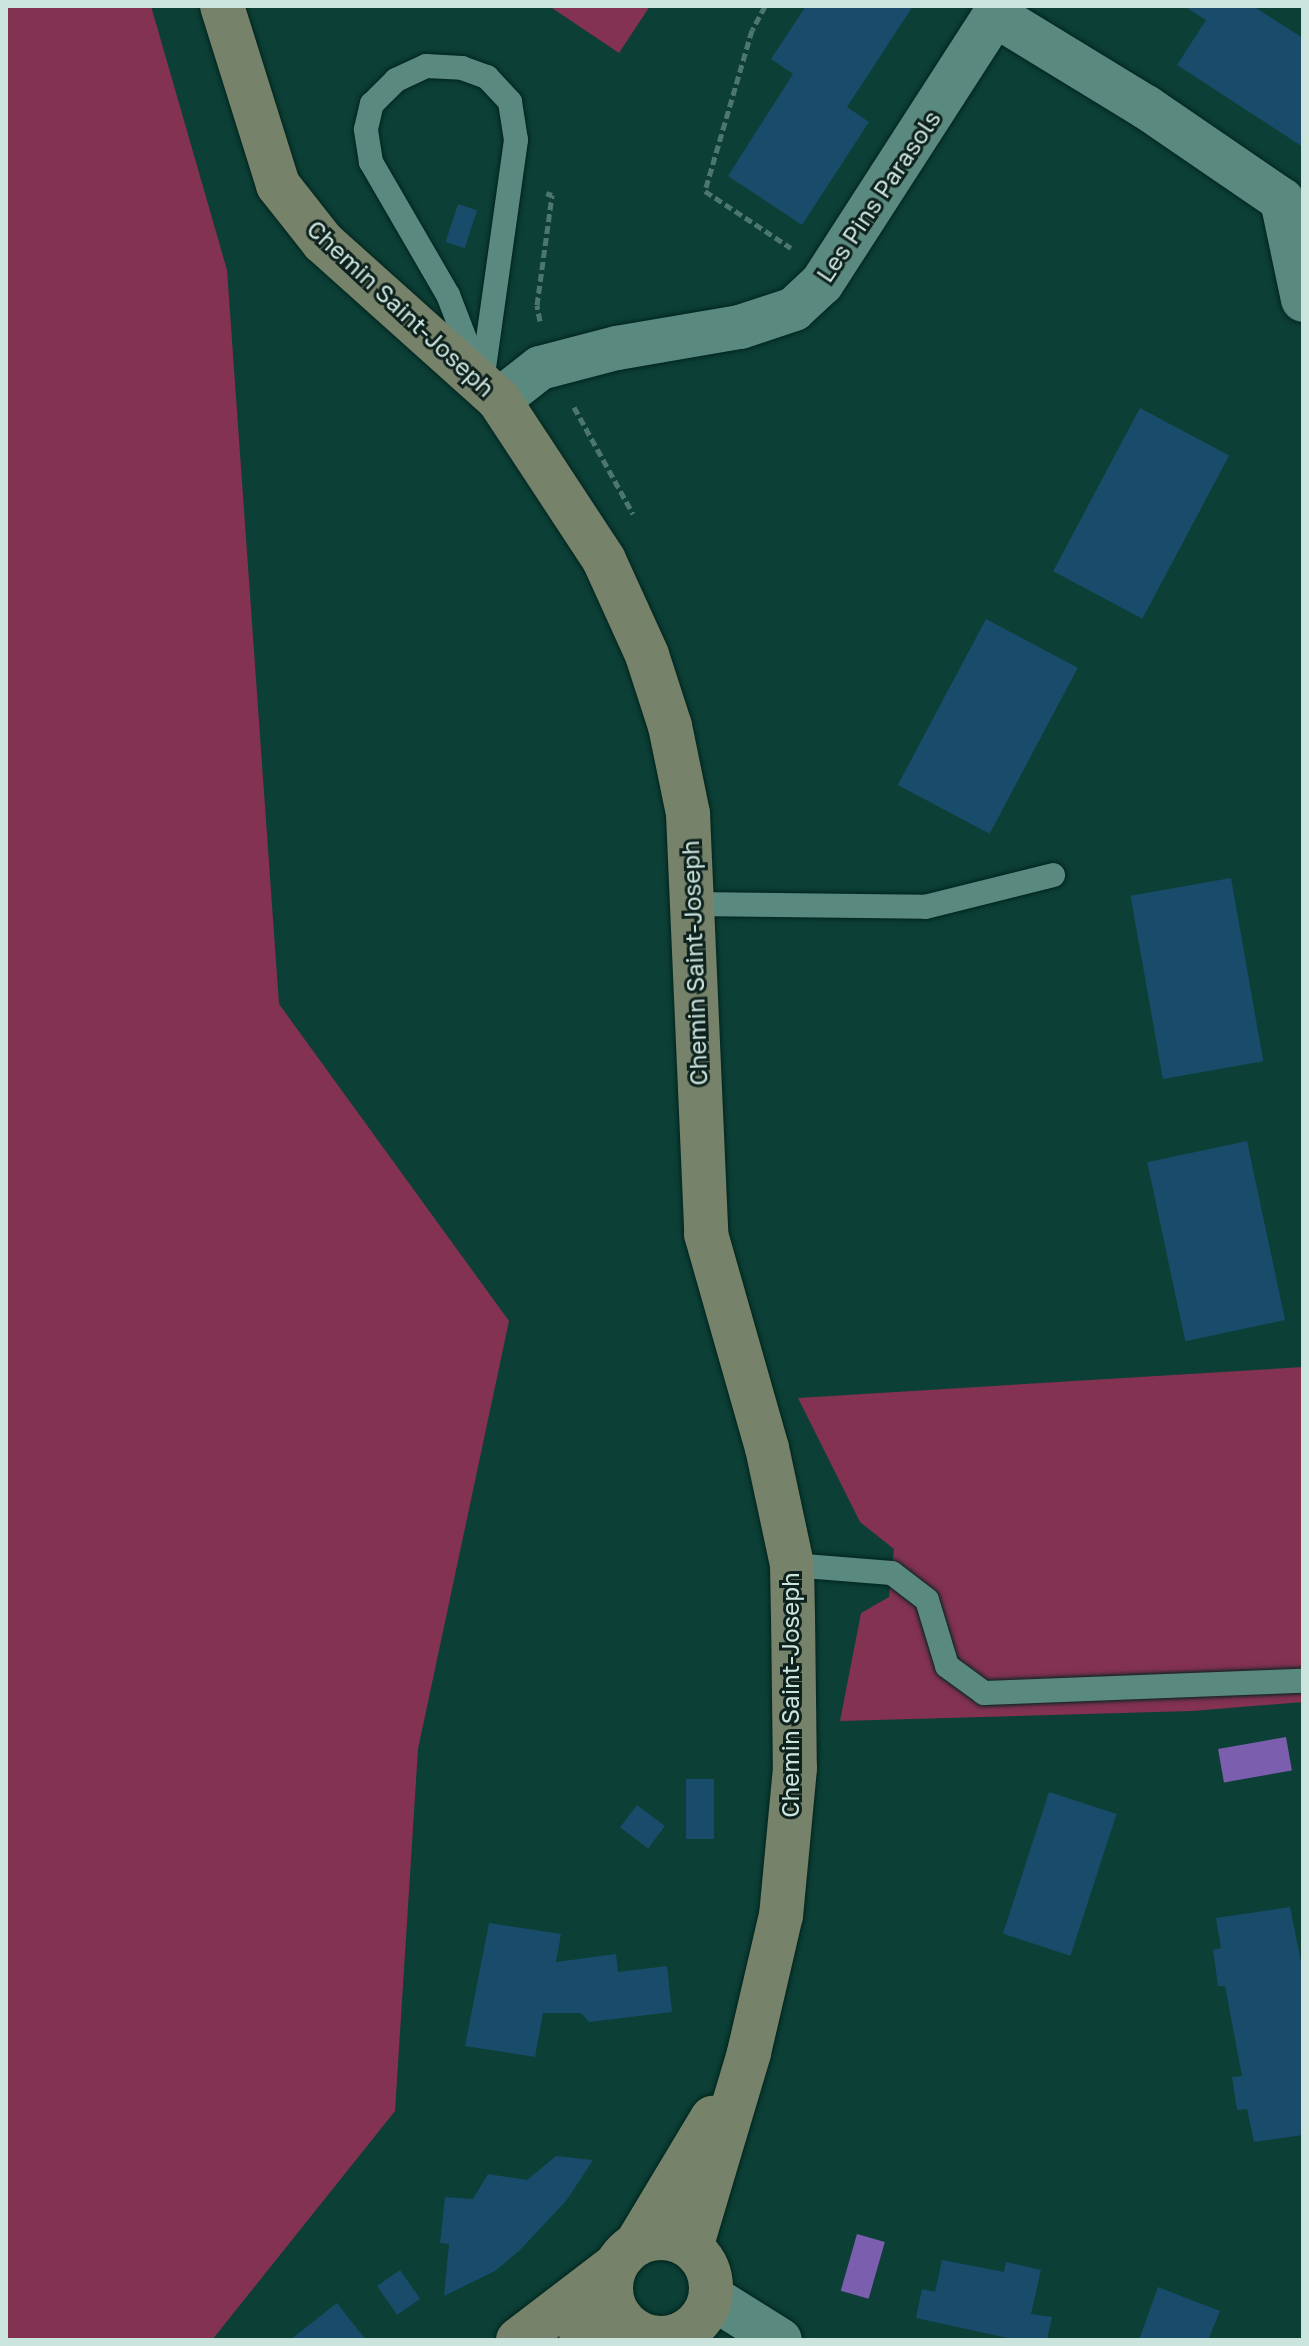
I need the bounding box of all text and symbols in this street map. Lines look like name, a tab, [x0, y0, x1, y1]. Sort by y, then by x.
street label: Les Pins Parasols	[810, 105, 946, 287]
street label: Chemin Saint-Joseph	[301, 214, 501, 402]
street label: Chemin Saint-Joseph	[675, 840, 713, 1086]
street label: Chemin Saint-Joseph	[776, 1572, 804, 1818]

